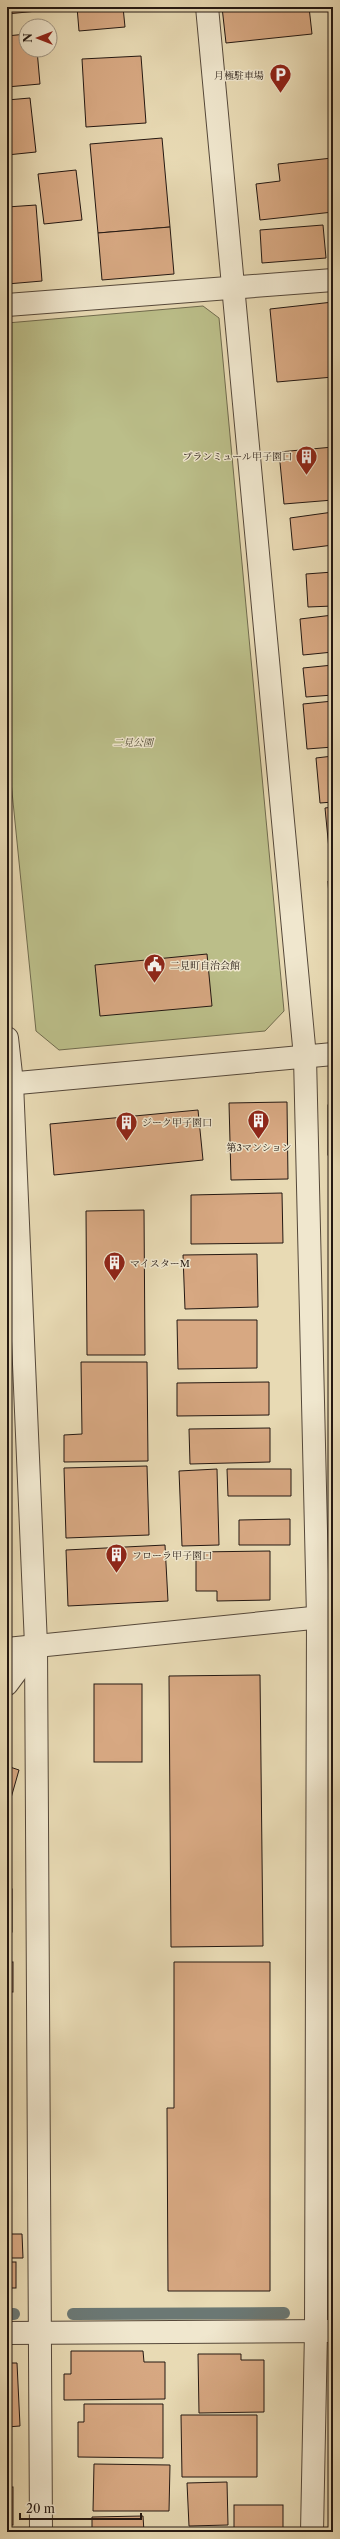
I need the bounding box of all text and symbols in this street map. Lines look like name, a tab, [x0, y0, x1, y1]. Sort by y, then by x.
north arrow	[18, 18, 58, 58]
text: N	[21, 33, 35, 43]
parking icon: 月極駐車場	[267, 62, 293, 95]
place label: 月極駐車場	[214, 69, 264, 82]
building icon: ブランミュール甲子園口	[294, 443, 320, 476]
place label: ブランミュール甲子園口	[182, 450, 292, 463]
park label: 二見公園	[113, 736, 155, 749]
public building icon: 二見町自治会館	[141, 952, 167, 985]
place label: 二見町自治会館	[170, 959, 240, 972]
building icon: 第3マンション	[246, 1108, 272, 1141]
building icon: ジーク甲子園口	[113, 1109, 139, 1142]
place label: ジーク甲子園口	[142, 1116, 212, 1129]
place label: 第3マンション	[226, 1141, 292, 1154]
building icon: マイスターM	[102, 1250, 128, 1283]
place label: マイスターM	[130, 1257, 190, 1270]
building icon: フローラ甲子園口	[104, 1542, 130, 1575]
place label: フローラ甲子園口	[132, 1549, 212, 1562]
scale bar	[20, 2495, 141, 2521]
text: 20 m	[26, 2501, 55, 2516]

